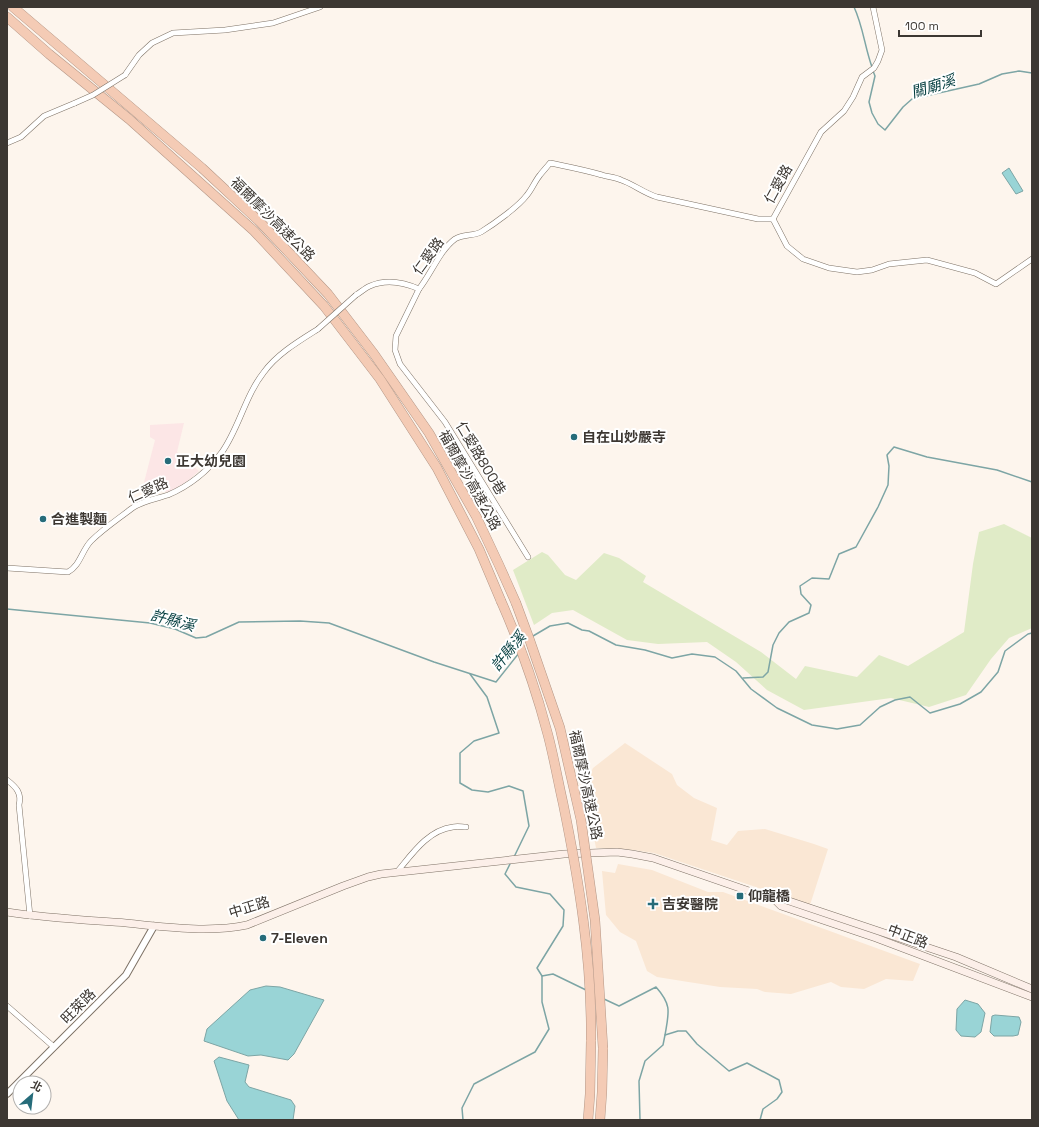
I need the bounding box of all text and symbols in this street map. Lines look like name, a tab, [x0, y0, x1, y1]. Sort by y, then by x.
scale bar	[899, 12, 981, 38]
text: 100 m	[905, 18, 939, 34]
water label: 關廟溪	[909, 70, 959, 102]
street label: 仁愛路	[760, 161, 796, 207]
street label: 福爾摩沙高速公路	[227, 173, 319, 265]
street label: 仁愛路	[408, 234, 448, 278]
street label: 仁愛路800巷	[452, 418, 510, 498]
street label: 福爾摩沙高速公路	[435, 427, 505, 533]
place label: 自在山妙嚴寺	[582, 428, 666, 446]
marker: 自在山妙嚴寺	[569, 432, 579, 442]
place label: 正大幼兒園	[176, 452, 246, 470]
marker: 正大幼兒園	[163, 456, 173, 466]
street label: 仁愛路	[125, 473, 171, 507]
place label: 合進製麵	[51, 510, 107, 528]
marker: 合進製麵	[38, 514, 48, 524]
water label: 許縣溪	[149, 605, 199, 636]
water label: 許縣溪	[486, 626, 531, 674]
street label: 福爾摩沙高速公路	[566, 728, 606, 842]
place label: 仰龍橋	[748, 887, 790, 905]
marker: 仰龍橋	[735, 891, 745, 901]
street label: 中正路	[226, 892, 272, 922]
place label: 吉安醫院	[662, 895, 718, 913]
marker: 吉安醫院	[647, 898, 659, 910]
street label: 中正路	[885, 920, 931, 952]
place label: 7-Eleven	[271, 929, 328, 947]
marker: 7-Eleven	[258, 933, 268, 943]
street label: 旺萊路	[57, 985, 99, 1027]
north arrow	[12, 1075, 52, 1115]
text: 北	[29, 1077, 45, 1095]

